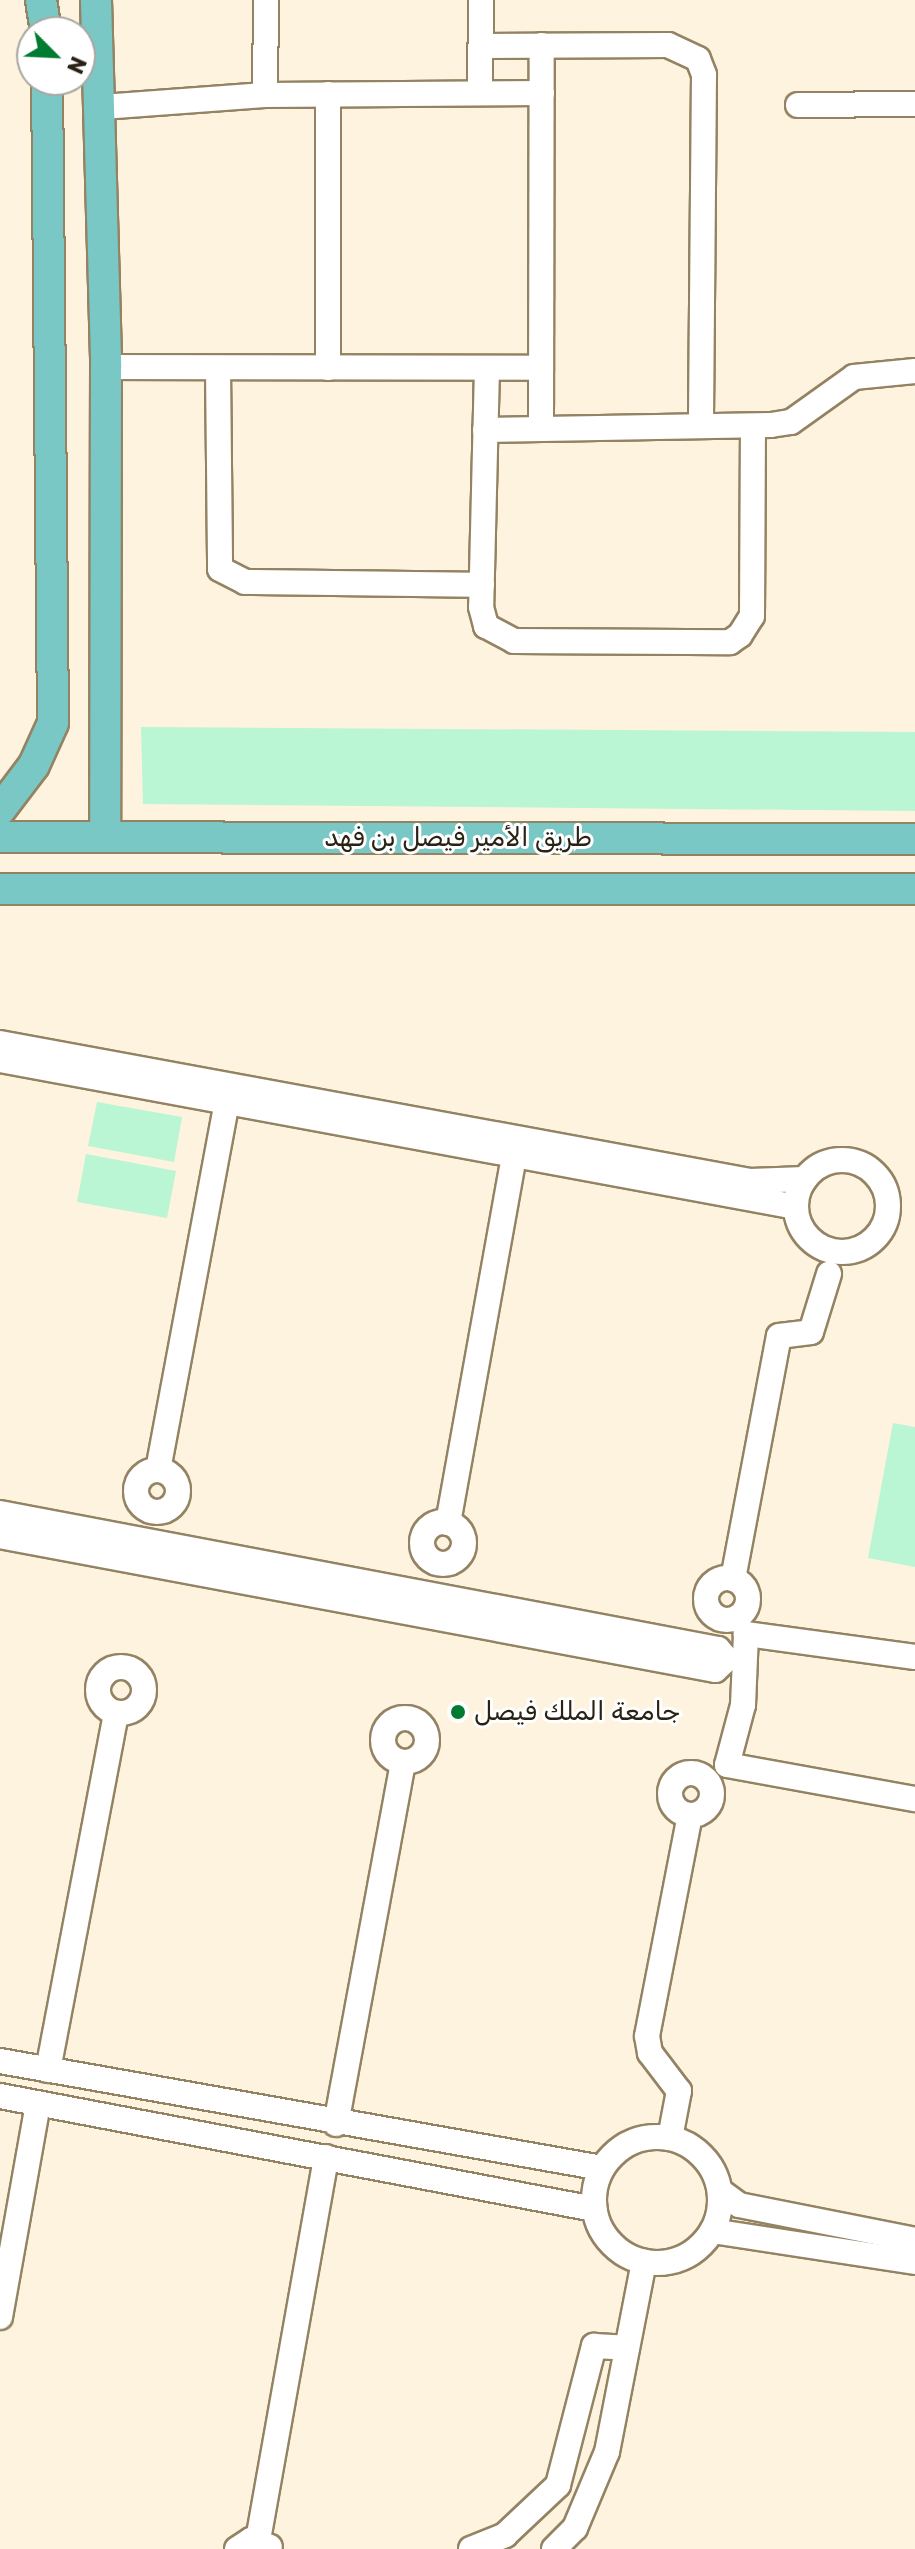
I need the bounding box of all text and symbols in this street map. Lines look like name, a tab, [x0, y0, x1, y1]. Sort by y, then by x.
north arrow	[16, 16, 96, 96]
text: N	[61, 52, 92, 78]
street label: طريق الأمير فيصل بن فهد	[324, 822, 592, 854]
place label: جامعة الملك فيصل	[474, 1696, 680, 1728]
marker: جامعة الملك فيصل	[449, 1703, 467, 1721]

